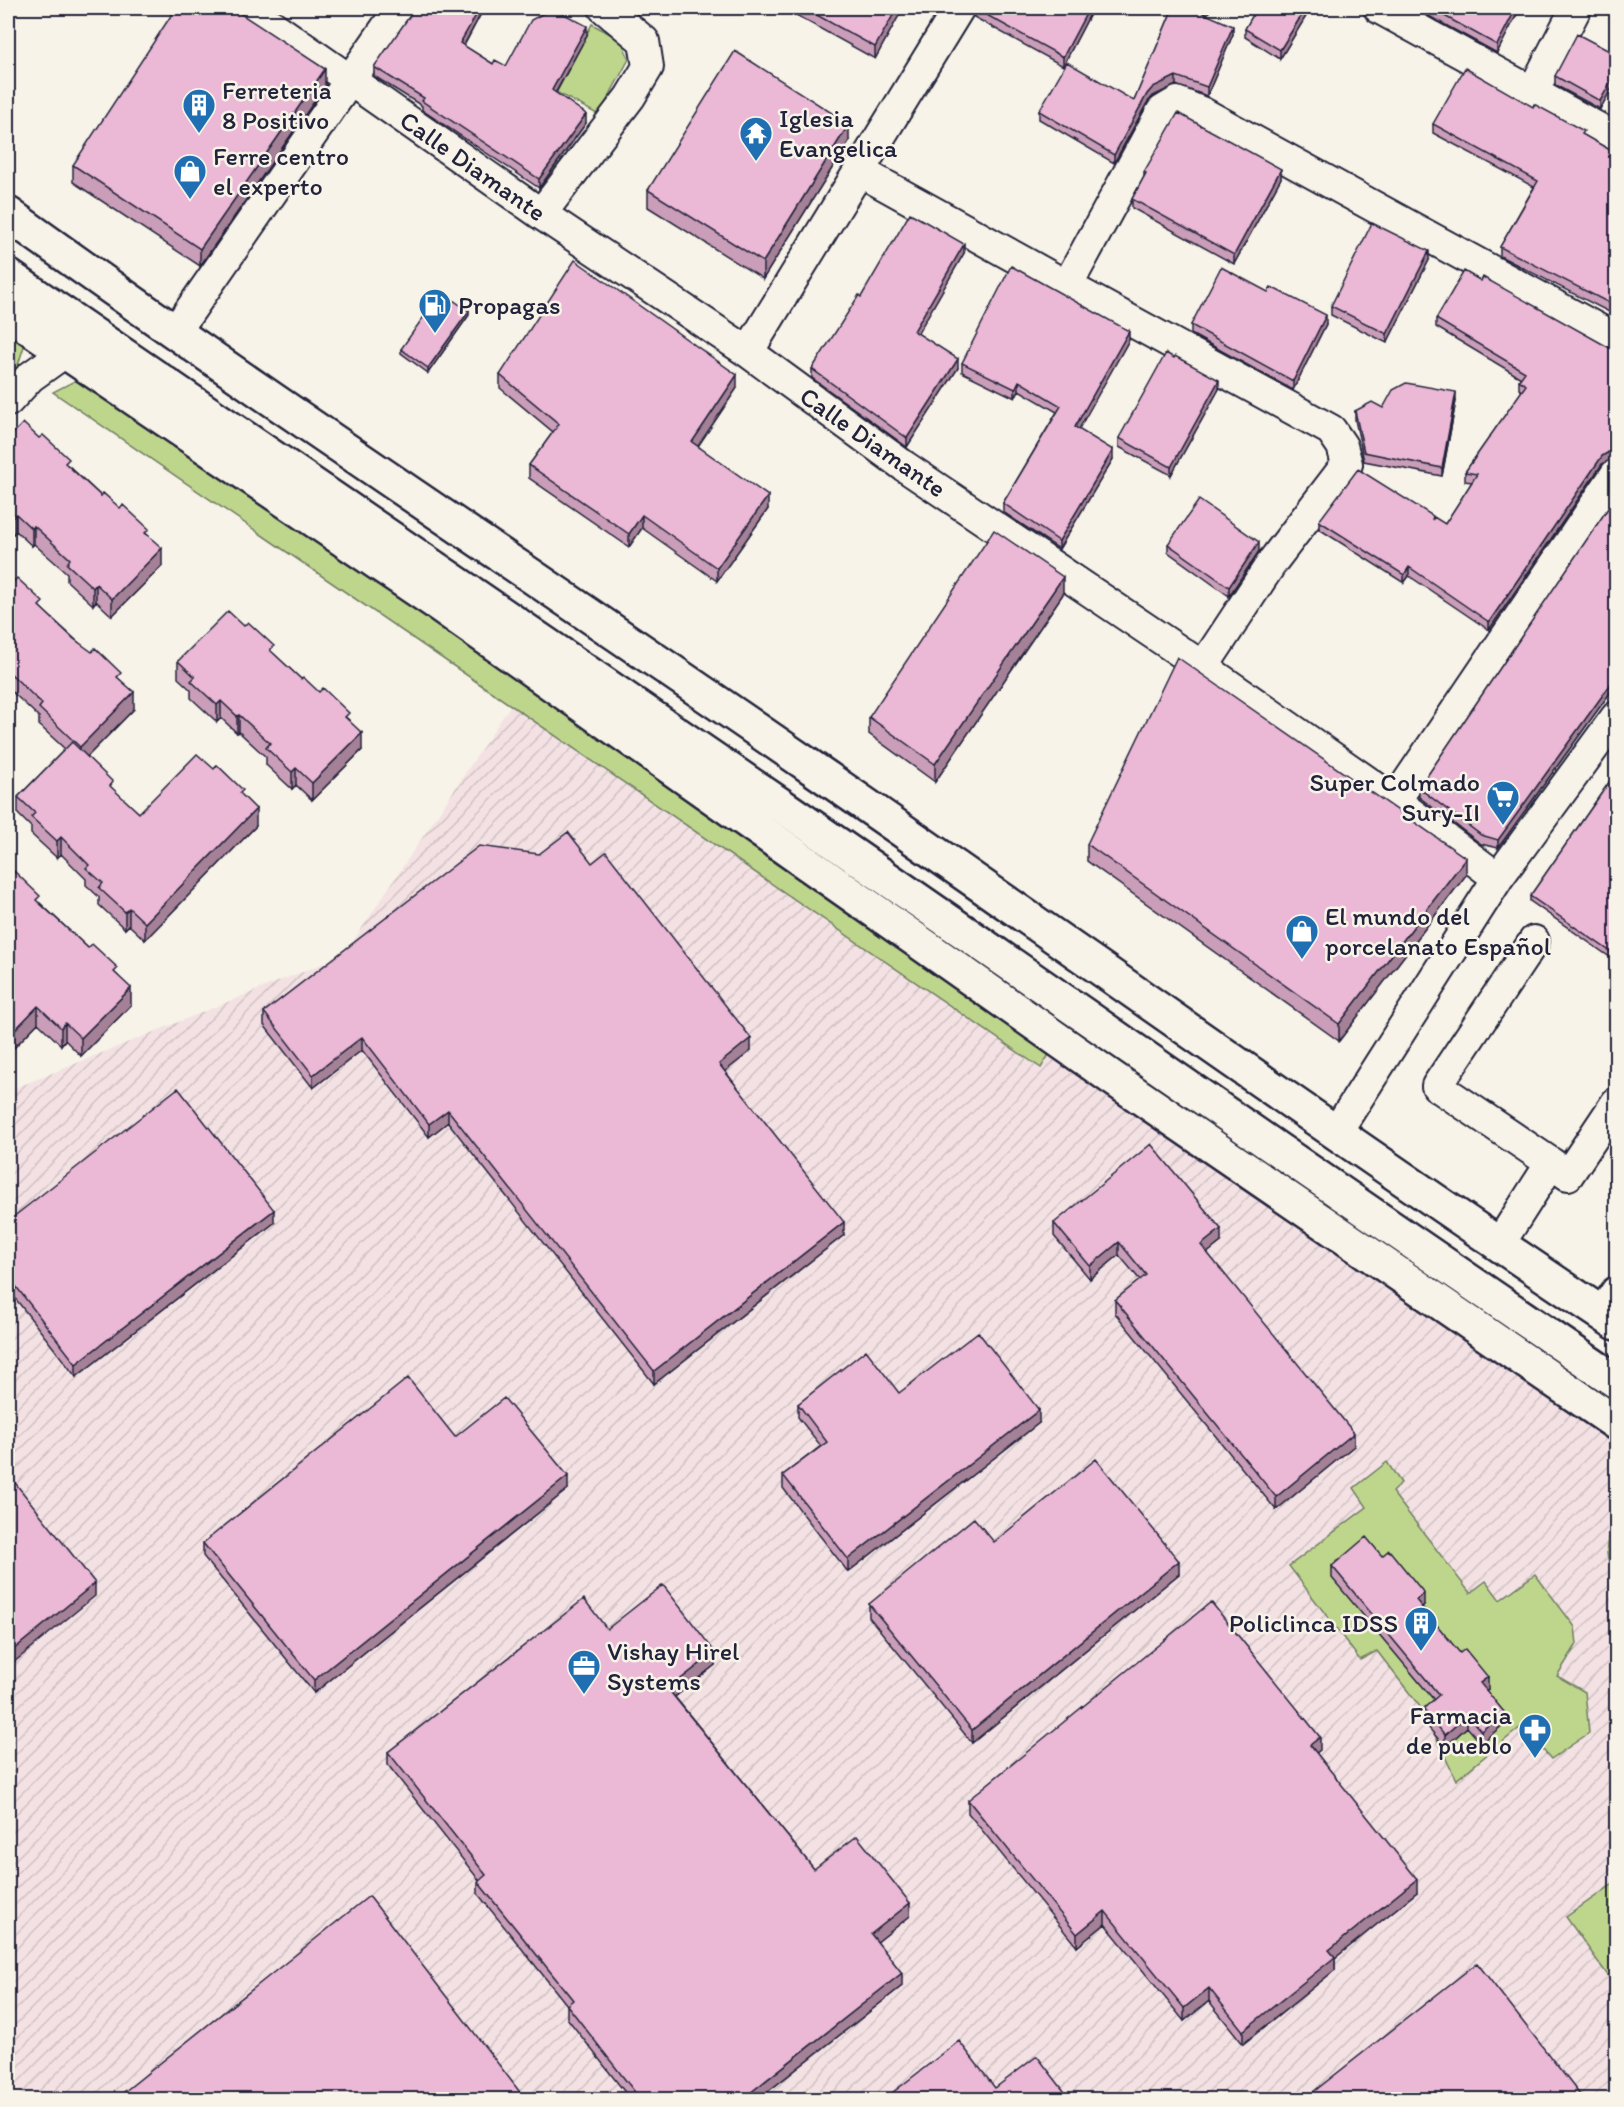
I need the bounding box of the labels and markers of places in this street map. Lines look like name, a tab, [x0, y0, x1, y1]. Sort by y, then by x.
place label: Ferreteria 8 Positivo	[222, 74, 332, 136]
building icon: Ferreteria 8 Positivo	[181, 87, 217, 134]
place label: Iglesia Evangelica	[779, 102, 898, 164]
temple icon: Iglesia Evangelica	[738, 115, 774, 162]
place label: Ferre centro el experto	[213, 140, 349, 202]
shop icon: Ferre centro el experto	[172, 153, 208, 200]
fuel station icon: Propagas	[417, 287, 453, 334]
place label: Propagas	[458, 289, 561, 321]
place label: Super Colmado Sury-II	[1309, 766, 1480, 828]
supermarket icon: Super Colmado Sury-II	[1485, 779, 1521, 826]
place label: El mundo del porcelanato Español	[1325, 900, 1551, 962]
shop icon: El mundo del porcelanato Español	[1284, 913, 1320, 960]
building icon: Policlinca IDSS	[1403, 1605, 1439, 1652]
place label: Policlinca IDSS	[1229, 1607, 1398, 1639]
place label: Vishay Hirel Systems	[607, 1635, 739, 1697]
office icon: Vishay Hirel Systems	[566, 1648, 602, 1695]
place label: Farmacia de pueblo	[1406, 1699, 1512, 1761]
pharmacy icon: Farmacia de pueblo	[1517, 1712, 1553, 1759]

